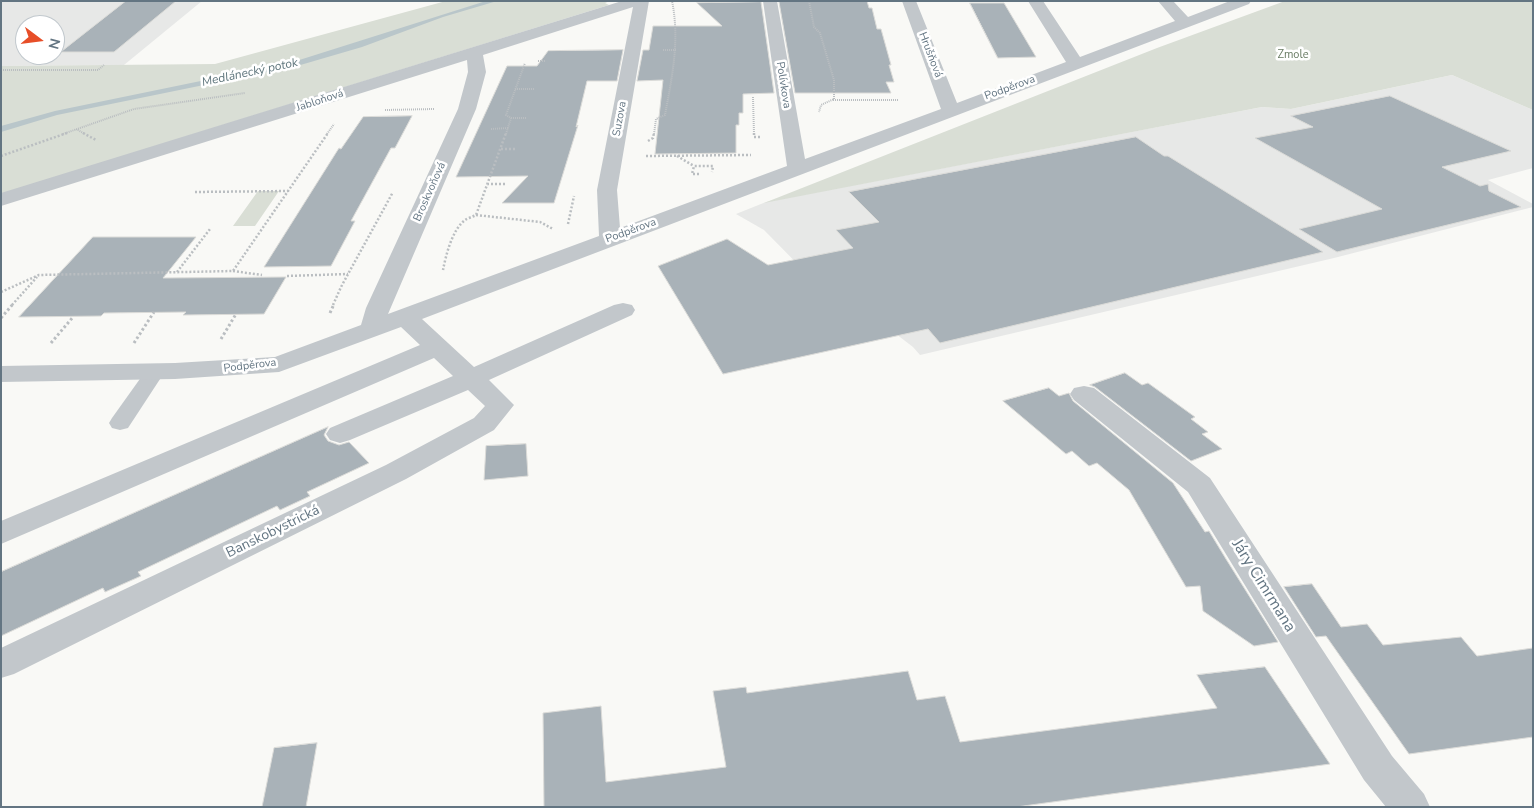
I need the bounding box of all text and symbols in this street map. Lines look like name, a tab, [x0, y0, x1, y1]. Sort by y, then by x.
north arrow	[15, 15, 65, 65]
street label: Hrušňová	[915, 30, 945, 80]
text: N	[43, 36, 65, 51]
park label: Zmole	[1277, 48, 1309, 62]
water label: Medlánecký potok	[201, 56, 299, 90]
street label: Polívkova	[773, 61, 793, 109]
street label: Podpěrova	[983, 73, 1037, 103]
street label: Jabloňová	[295, 87, 345, 115]
street label: Suzova	[610, 100, 630, 138]
street label: Broskvoňová	[411, 160, 449, 224]
street label: Podpěrova	[604, 216, 658, 246]
street label: Podpěrova	[223, 356, 277, 376]
street label: Banskobystrická	[224, 502, 322, 562]
street label: Járy Cimrmana	[1227, 536, 1299, 636]

